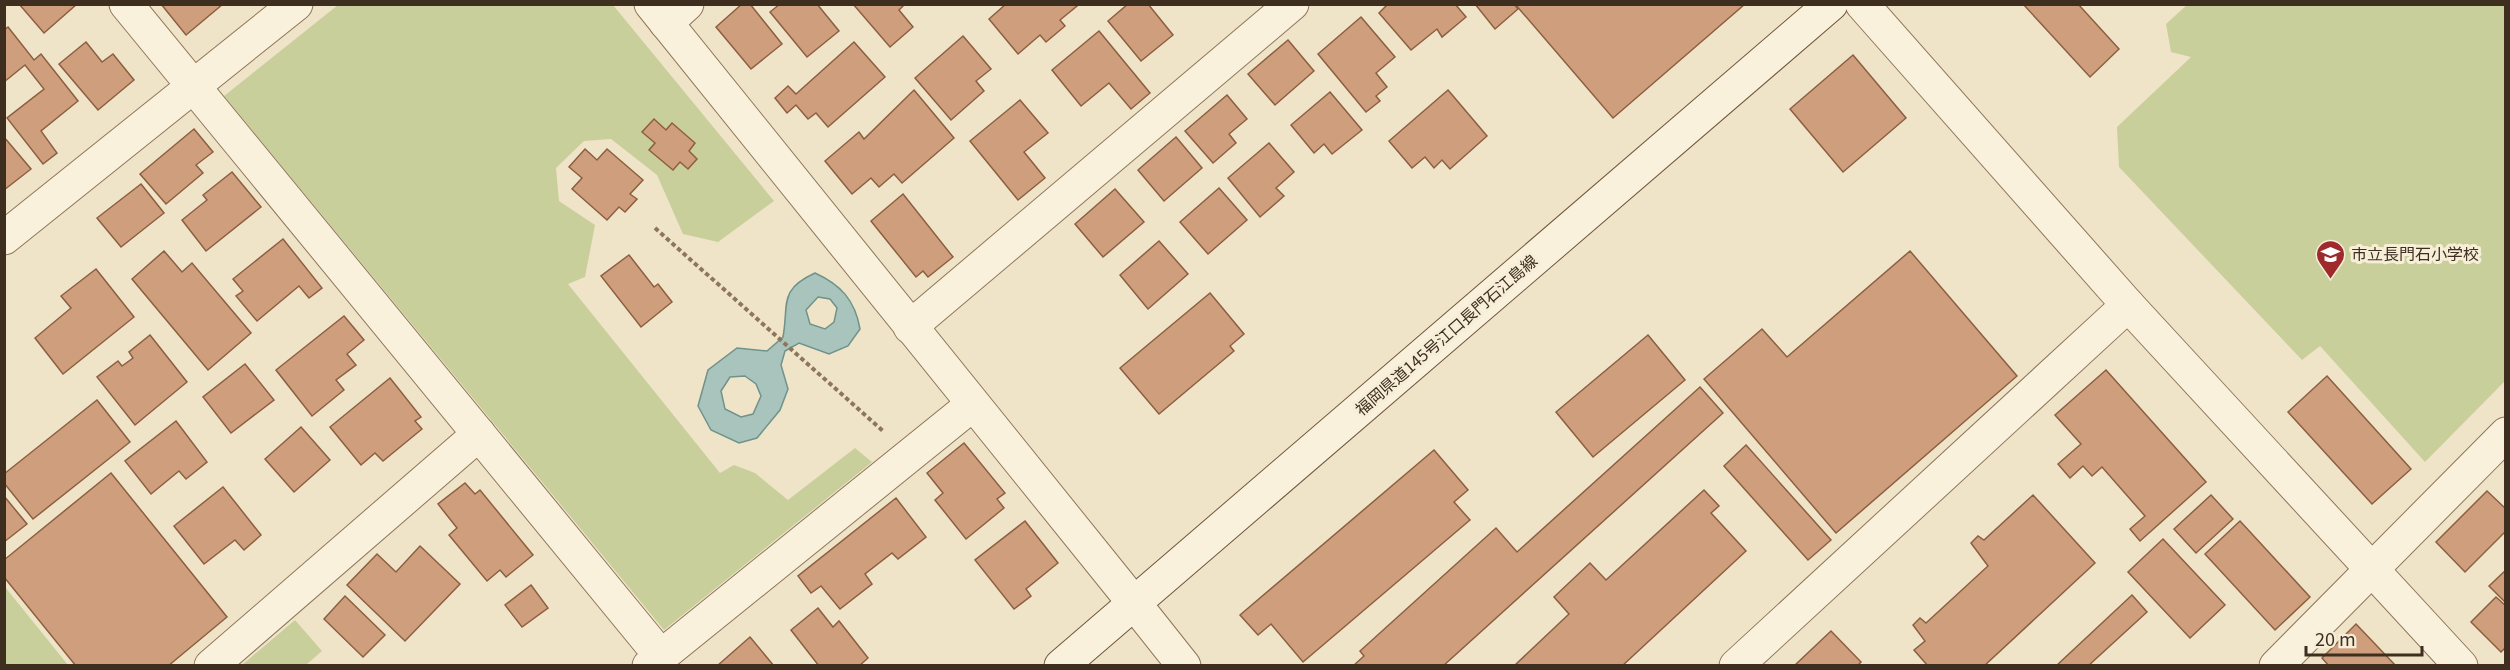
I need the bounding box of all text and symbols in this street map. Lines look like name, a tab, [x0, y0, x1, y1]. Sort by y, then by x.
school or university icon: 市立長門石小学校	[2314, 238, 2346, 280]
place label: 市立長門石小学校	[2351, 241, 2479, 265]
street label: 福岡県道145号江口長門石江島線	[1349, 248, 1542, 420]
scale bar	[2306, 619, 2422, 657]
text: 20 m	[2315, 625, 2356, 651]

